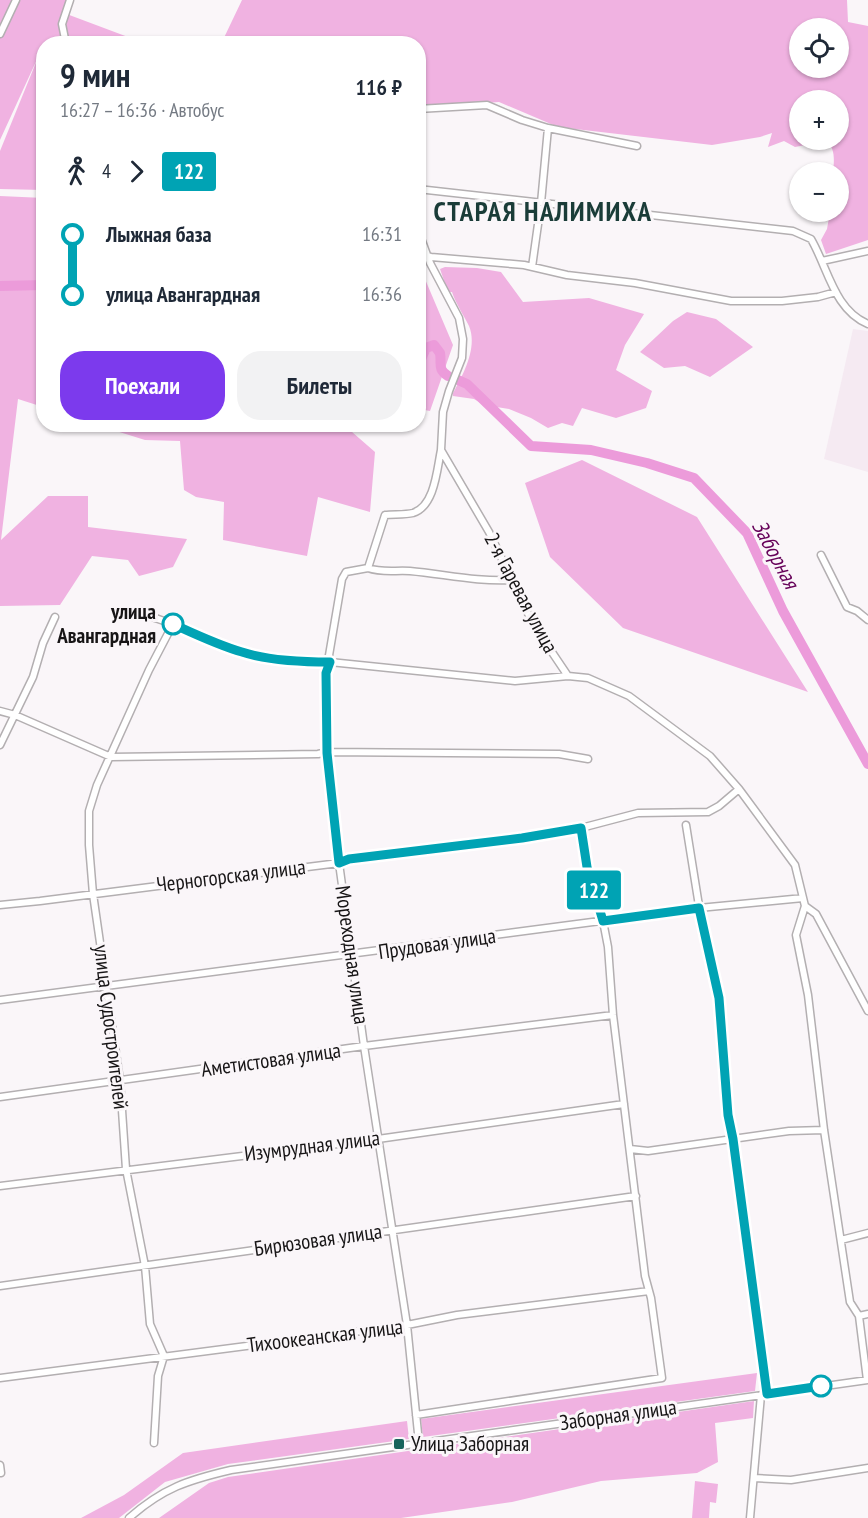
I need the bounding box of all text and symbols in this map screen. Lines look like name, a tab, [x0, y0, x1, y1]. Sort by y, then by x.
map controls	[789, 18, 849, 222]
button: locate	[789, 18, 849, 78]
text: 9 мин	[60, 53, 130, 96]
text: 116 ₽	[355, 73, 402, 101]
button: +	[789, 90, 849, 150]
text: 16:27 – 16:36 · Автобус	[60, 97, 224, 123]
icon: walk	[60, 155, 93, 188]
icon: forward	[120, 155, 153, 188]
text: 4	[102, 158, 111, 184]
text: 122	[174, 158, 204, 185]
button: −	[789, 162, 849, 222]
district label: СТАРАЯ НАЛИМИХА	[434, 194, 652, 228]
text: Лыжная база	[106, 220, 212, 248]
text: 16:31	[362, 221, 402, 247]
text: улица Авангардная	[106, 280, 260, 308]
text: 16:36	[362, 281, 402, 307]
button: Поехали	[60, 351, 225, 420]
button: Билеты	[237, 351, 402, 420]
water label: Заборная	[746, 515, 807, 595]
street label: 2-я Гаревая улица	[478, 528, 564, 658]
place label: улица Авангардная	[56, 598, 156, 649]
marker: улица Авангардная	[162, 613, 184, 635]
street label: Черногорская улица	[155, 853, 307, 898]
line badge: 122	[560, 870, 628, 910]
text: 122	[579, 877, 609, 904]
street label: Мореходная улица	[329, 884, 376, 1026]
street label: Прудовая улица	[376, 922, 497, 965]
street label: улица Судостроителей	[88, 943, 135, 1111]
street label: Аметистовая улица	[199, 1036, 342, 1083]
street label: Изумрудная улица	[243, 1124, 381, 1167]
street label: Бирюзовая улица	[252, 1217, 384, 1262]
street label: Тихоокеанская улица	[245, 1313, 404, 1358]
unlabelled marker	[810, 1375, 832, 1397]
street label: Заборная улица	[558, 1393, 678, 1436]
place label: Улица Заборная	[411, 1430, 529, 1457]
marker: Улица Заборная	[392, 1437, 406, 1451]

